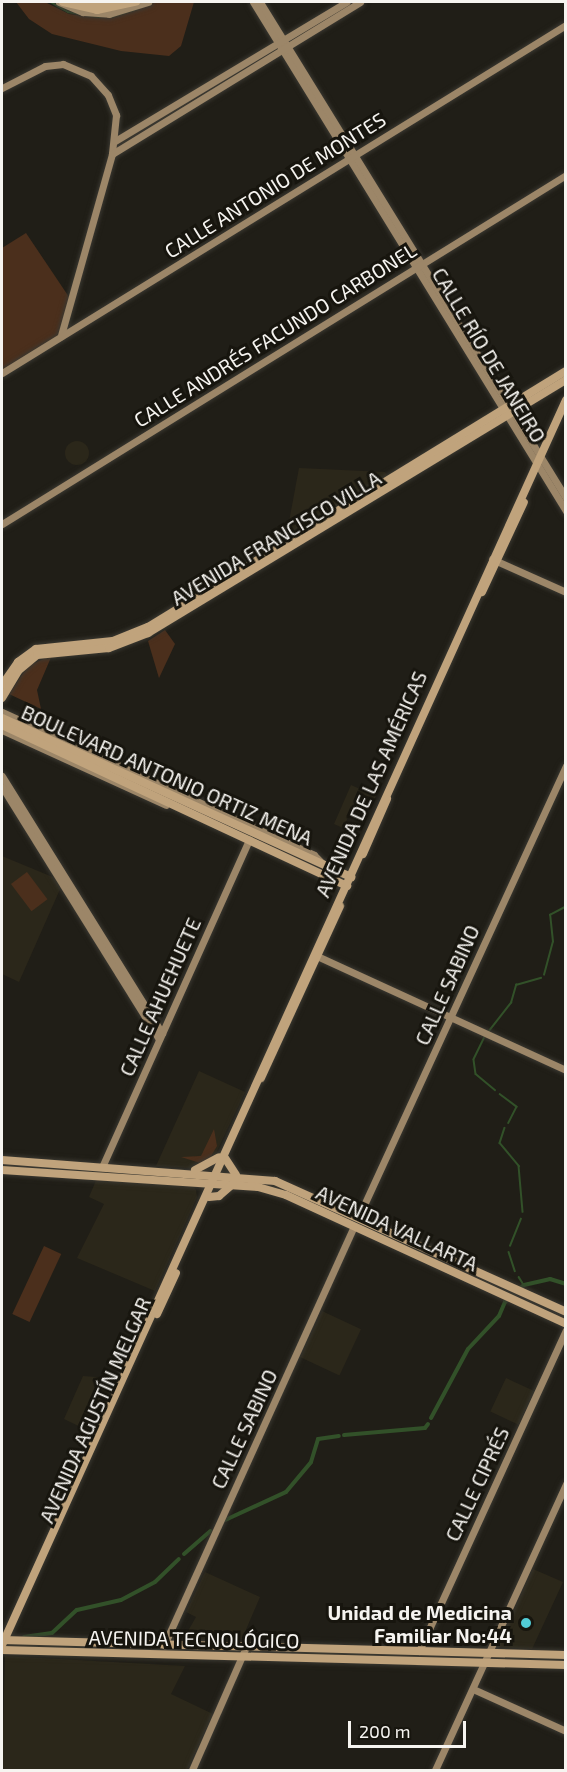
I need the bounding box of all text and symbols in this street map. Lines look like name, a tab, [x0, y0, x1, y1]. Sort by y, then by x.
street label: CALLE ANTONIO DE MONTES	[160, 107, 390, 263]
street label: CALLE ANDRÉS FACUNDO CARBONEL	[129, 238, 421, 432]
street label: CALLE RÍO DE JANEIRO	[427, 263, 551, 447]
street label: AVENIDA FRANCISCO VILLA	[166, 466, 386, 610]
street label: AVENIDA DE LAS AMÉRICAS	[310, 667, 432, 901]
street label: BOULEVARD ANTONIO ORTIZ MENA	[18, 700, 316, 850]
street label: CALLE AHUEHUETE	[114, 914, 206, 1080]
street label: CALLE SABINO	[410, 921, 484, 1049]
street label: AVENIDA VALLARTA	[312, 1180, 482, 1276]
street label: AVENIDA AGUSTÍN MELGAR	[34, 1293, 156, 1527]
street label: CALLE SABINO	[206, 1366, 282, 1492]
street label: CALLE CIPRÉS	[440, 1423, 514, 1545]
place label: Unidad de Medicina Familiar No:44	[327, 1600, 512, 1647]
marker: Unidad de Medicina Familiar No:44	[517, 1614, 535, 1632]
street label: AVENIDA TECNOLÓGICO	[88, 1625, 300, 1653]
scale bar	[351, 1709, 470, 1747]
text: 200 m	[359, 1720, 411, 1742]

